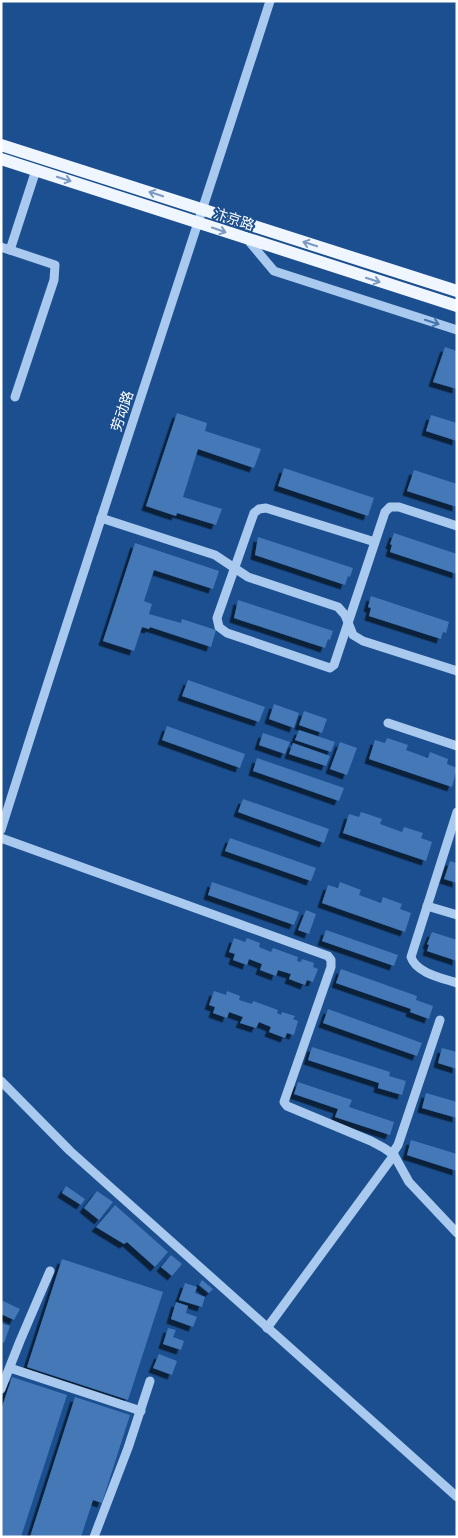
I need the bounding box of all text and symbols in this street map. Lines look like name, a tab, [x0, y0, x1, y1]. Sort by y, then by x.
one-way arrow	[56, 175, 72, 185]
one-way arrow	[148, 188, 164, 198]
street label: 汴京路	[211, 205, 256, 234]
one-way arrow	[211, 226, 226, 235]
one-way arrow	[303, 238, 319, 248]
one-way arrow	[365, 275, 381, 285]
one-way arrow	[423, 317, 439, 327]
street label: 劳动路	[108, 389, 137, 434]

